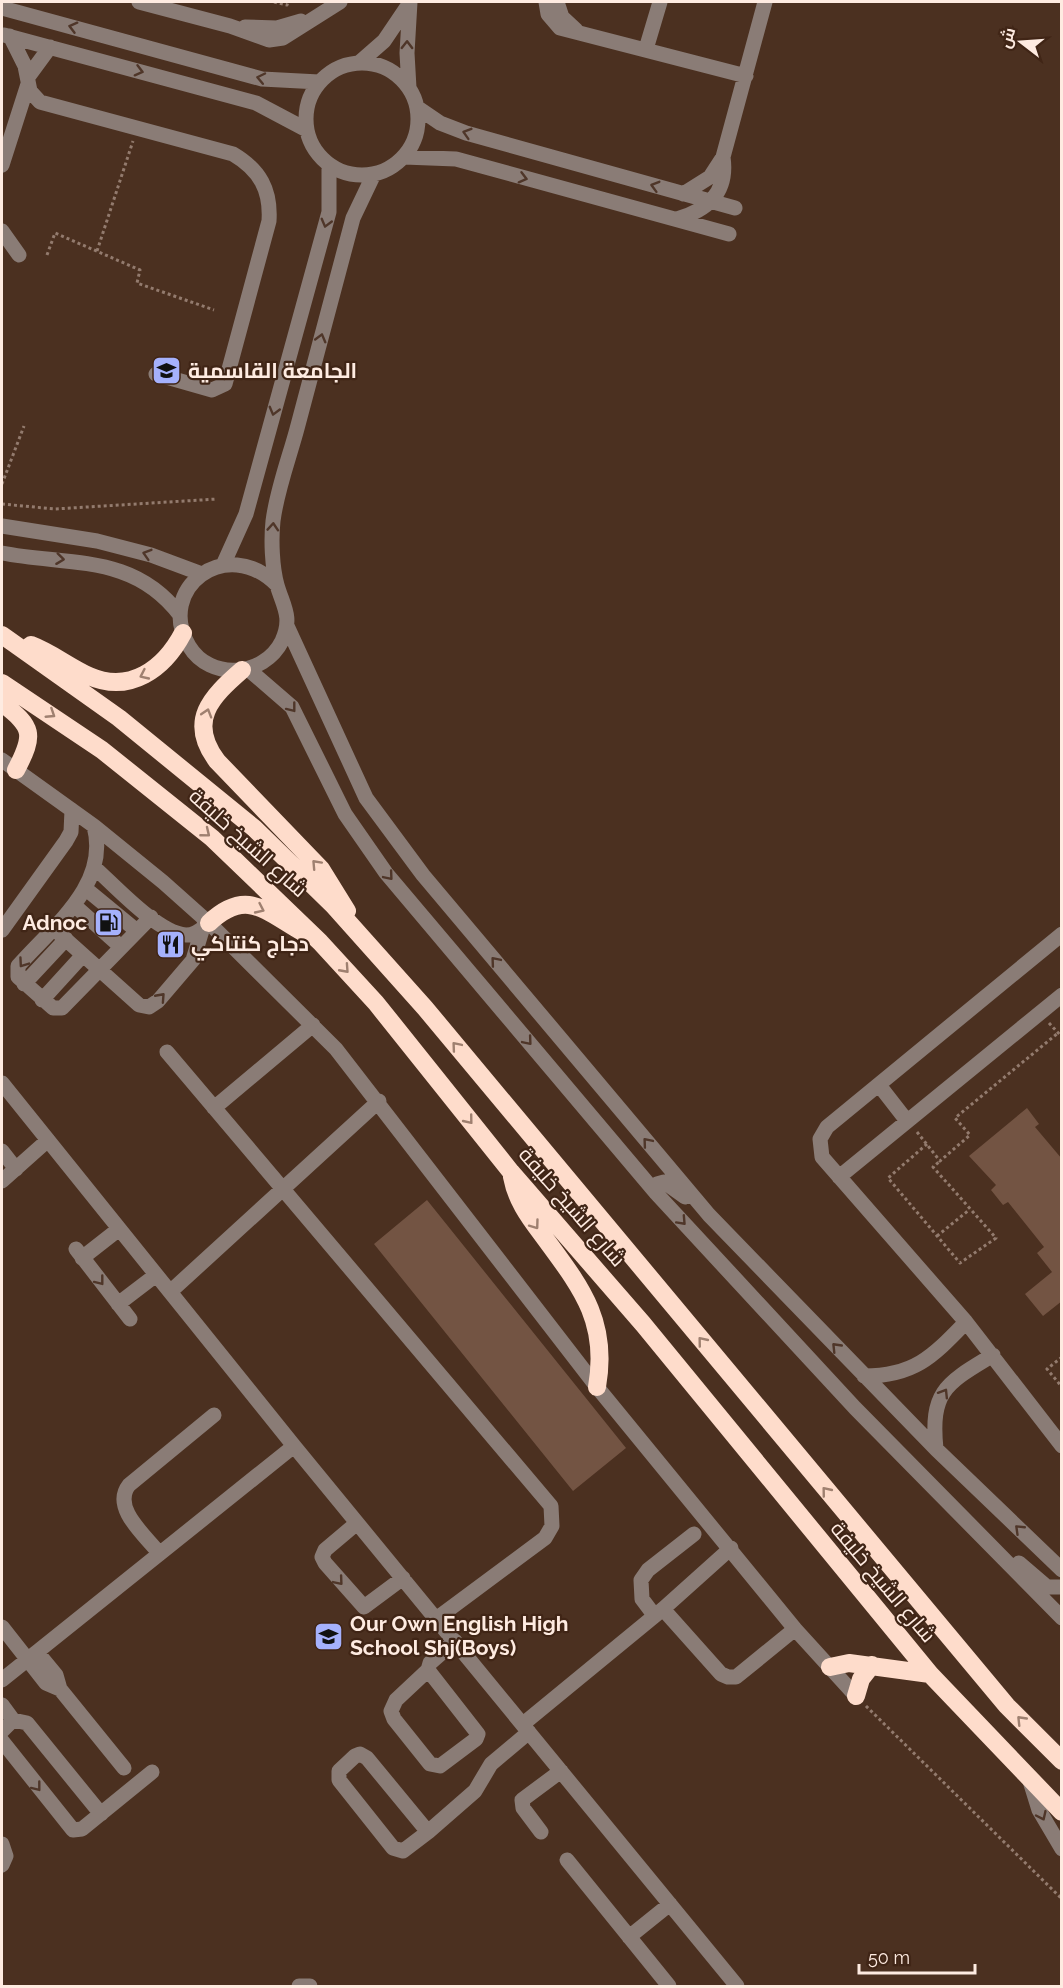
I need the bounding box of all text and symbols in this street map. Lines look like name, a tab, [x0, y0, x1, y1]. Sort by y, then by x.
north arrow	[991, 12, 1051, 72]
one-way arrow	[68, 22, 78, 35]
text: ش	[995, 25, 1019, 50]
one-way arrow	[401, 40, 414, 49]
one-way arrow	[134, 64, 144, 77]
one-way arrow	[257, 72, 267, 85]
one-way arrow	[462, 128, 473, 140]
one-way arrow	[518, 170, 528, 183]
one-way arrow	[650, 181, 661, 193]
one-way arrow	[321, 217, 333, 228]
one-way arrow	[314, 333, 326, 344]
school or university icon: الجامعة القاسمية	[151, 355, 183, 387]
place label: الجامعة القاسمية	[188, 358, 357, 383]
one-way arrow	[269, 406, 282, 416]
one-way arrow	[267, 523, 280, 532]
one-way arrow	[142, 549, 153, 561]
one-way arrow	[55, 552, 64, 565]
one-way arrow	[140, 668, 151, 680]
one-way arrow	[284, 701, 295, 712]
one-way arrow	[44, 707, 55, 718]
one-way arrow	[200, 708, 212, 719]
street label: شارع الشيخ خليفة	[183, 783, 312, 904]
one-way arrow	[199, 825, 210, 836]
one-way arrow	[313, 860, 324, 871]
one-way arrow	[381, 869, 392, 880]
one-way arrow	[253, 902, 264, 914]
fuel station icon: Adnoc	[92, 907, 124, 939]
place label: Adnoc	[22, 910, 87, 935]
restaurant icon: دجاج كنتاكي	[154, 928, 186, 960]
place label: دجاج كنتاكي	[191, 931, 309, 961]
one-way arrow	[19, 957, 30, 968]
one-way arrow	[491, 957, 502, 968]
one-way arrow	[338, 963, 349, 973]
one-way arrow	[154, 993, 165, 1004]
one-way arrow	[521, 1034, 532, 1045]
one-way arrow	[453, 1042, 464, 1053]
one-way arrow	[462, 1113, 473, 1124]
one-way arrow	[644, 1138, 655, 1149]
street label: شارع الشيخ خليفة	[512, 1142, 631, 1273]
one-way arrow	[675, 1214, 686, 1225]
one-way arrow	[527, 1218, 538, 1229]
one-way arrow	[93, 1274, 104, 1285]
one-way arrow	[699, 1337, 710, 1348]
one-way arrow	[833, 1344, 844, 1355]
one-way arrow	[937, 1389, 949, 1399]
one-way arrow	[823, 1487, 834, 1498]
street label: شارع الشيخ خليفة	[824, 1516, 941, 1648]
one-way arrow	[1016, 1525, 1026, 1536]
one-way arrow	[332, 1574, 343, 1585]
place label: Our Own English High School Shj(Boys)	[350, 1611, 568, 1660]
school or university icon: Our Own English High School Shj(Boys)	[313, 1620, 345, 1652]
one-way arrow	[1017, 1716, 1028, 1727]
one-way arrow	[30, 1781, 41, 1792]
one-way arrow	[1035, 1810, 1047, 1821]
scale bar	[859, 1937, 974, 1975]
text: 50 m	[868, 1947, 910, 1968]

